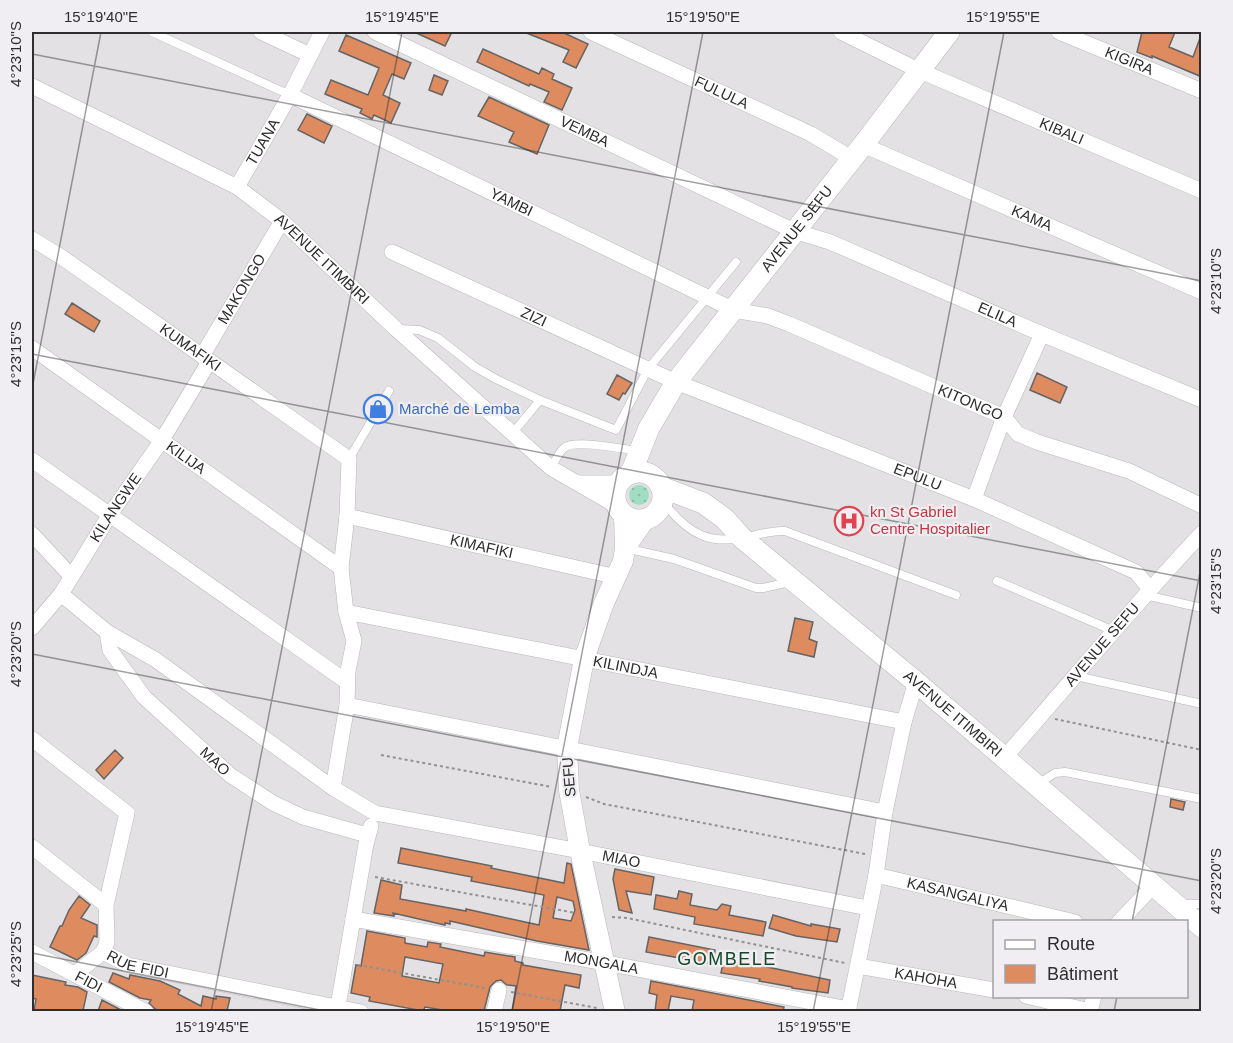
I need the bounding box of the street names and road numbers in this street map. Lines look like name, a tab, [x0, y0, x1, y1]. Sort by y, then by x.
street label: KIGIRA	[1103, 43, 1156, 78]
street label: FULULA	[692, 72, 752, 112]
street label: VEMBA	[557, 112, 612, 150]
street label: KIBALI	[1037, 114, 1087, 148]
street label: TUANA	[242, 115, 283, 168]
street label: AVENUE SEFU	[757, 182, 836, 275]
street label: YAMBI	[487, 184, 536, 219]
street label: KAMA	[1009, 201, 1055, 234]
street label: AVENUE ITIMBIRI	[272, 210, 373, 307]
street label: MAKONGO	[214, 251, 269, 327]
street label: ELILA	[975, 298, 1020, 330]
street label: ZIZI	[518, 303, 550, 330]
street label: KUMAFIKI	[157, 320, 225, 374]
street label: KITONGO	[936, 381, 1006, 424]
street label: KILIJA	[163, 437, 209, 477]
street label: EPULU	[891, 459, 944, 493]
street label: KILANGWE	[86, 470, 144, 545]
street label: KIMAFIKI	[449, 531, 515, 561]
street label: AVENUE SEFU	[1061, 599, 1143, 689]
street label: KILINDJA	[592, 652, 660, 681]
street label: AVENUE ITIMBIRI	[900, 666, 1006, 760]
street label: MAO	[197, 743, 234, 779]
street label: SEFU	[558, 756, 579, 798]
street label: MIAO	[601, 847, 642, 871]
street label: KASANGALIYA	[905, 874, 1010, 914]
street label: RUE FIDI	[104, 946, 170, 981]
street label: MONGALA	[563, 947, 640, 977]
street label: KAHOHA	[893, 964, 959, 991]
street label: FIDI	[72, 967, 105, 995]

